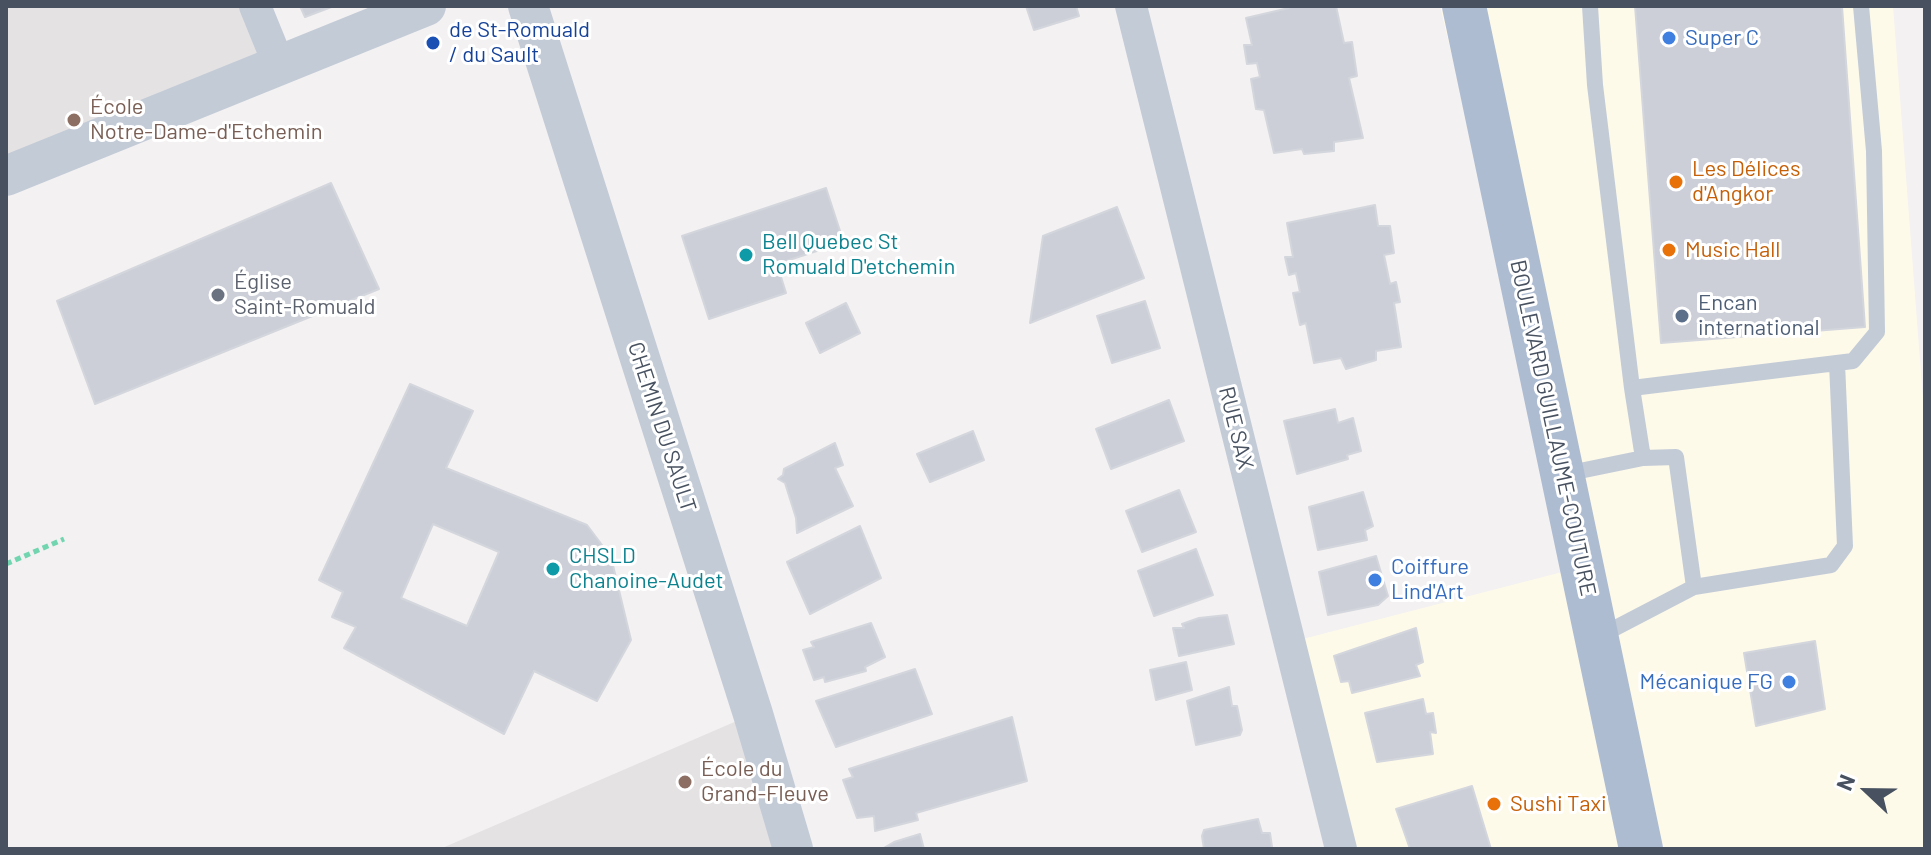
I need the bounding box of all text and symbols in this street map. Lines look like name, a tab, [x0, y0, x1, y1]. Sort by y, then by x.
place label: de St-Romuald / du Sault	[449, 17, 590, 68]
place label: Super C	[1685, 25, 1759, 51]
marker: Super C	[1660, 29, 1678, 47]
marker: de St-Romuald / du Sault	[424, 34, 442, 52]
place label: École Notre-Dame-d'Etchemin	[90, 94, 323, 146]
marker: École Notre-Dame-d'Etchemin	[65, 111, 83, 129]
place label: Les Délices d'Angkor	[1692, 156, 1800, 208]
marker: Les Délices d'Angkor	[1667, 173, 1685, 191]
place label: Bell Quebec St Romuald D'etchemin	[762, 229, 955, 280]
place label: Music Hall	[1685, 237, 1780, 263]
marker: Music Hall	[1660, 241, 1678, 259]
marker: Bell Quebec St Romuald D'etchemin	[737, 246, 755, 264]
street label: BOULEVARD GUILLAUME-COUTURE	[1504, 258, 1602, 598]
place label: Église Saint-Romuald	[234, 269, 376, 320]
marker: Église Saint-Romuald	[209, 286, 227, 304]
place label: Encan international	[1698, 290, 1820, 342]
marker: Encan international	[1673, 307, 1691, 325]
street label: CHEMIN DU SAULT	[622, 339, 702, 515]
street label: RUE SAX	[1213, 384, 1259, 472]
place label: CHSLD Chanoine-Audet	[569, 543, 724, 594]
place label: Coiffure Lind'Art	[1391, 554, 1469, 606]
marker: CHSLD Chanoine-Audet	[544, 560, 562, 578]
marker: Coiffure Lind'Art	[1366, 571, 1384, 589]
place label: Mécanique FG	[1639, 669, 1773, 695]
marker: Mécanique FG	[1780, 673, 1798, 691]
north arrow	[1827, 751, 1907, 831]
place label: École du Grand-Fleuve	[701, 756, 829, 808]
text: N	[1830, 770, 1860, 794]
marker: École du Grand-Fleuve	[676, 773, 694, 791]
place label: Sushi Taxi	[1510, 791, 1607, 817]
marker: Sushi Taxi	[1485, 795, 1503, 813]

